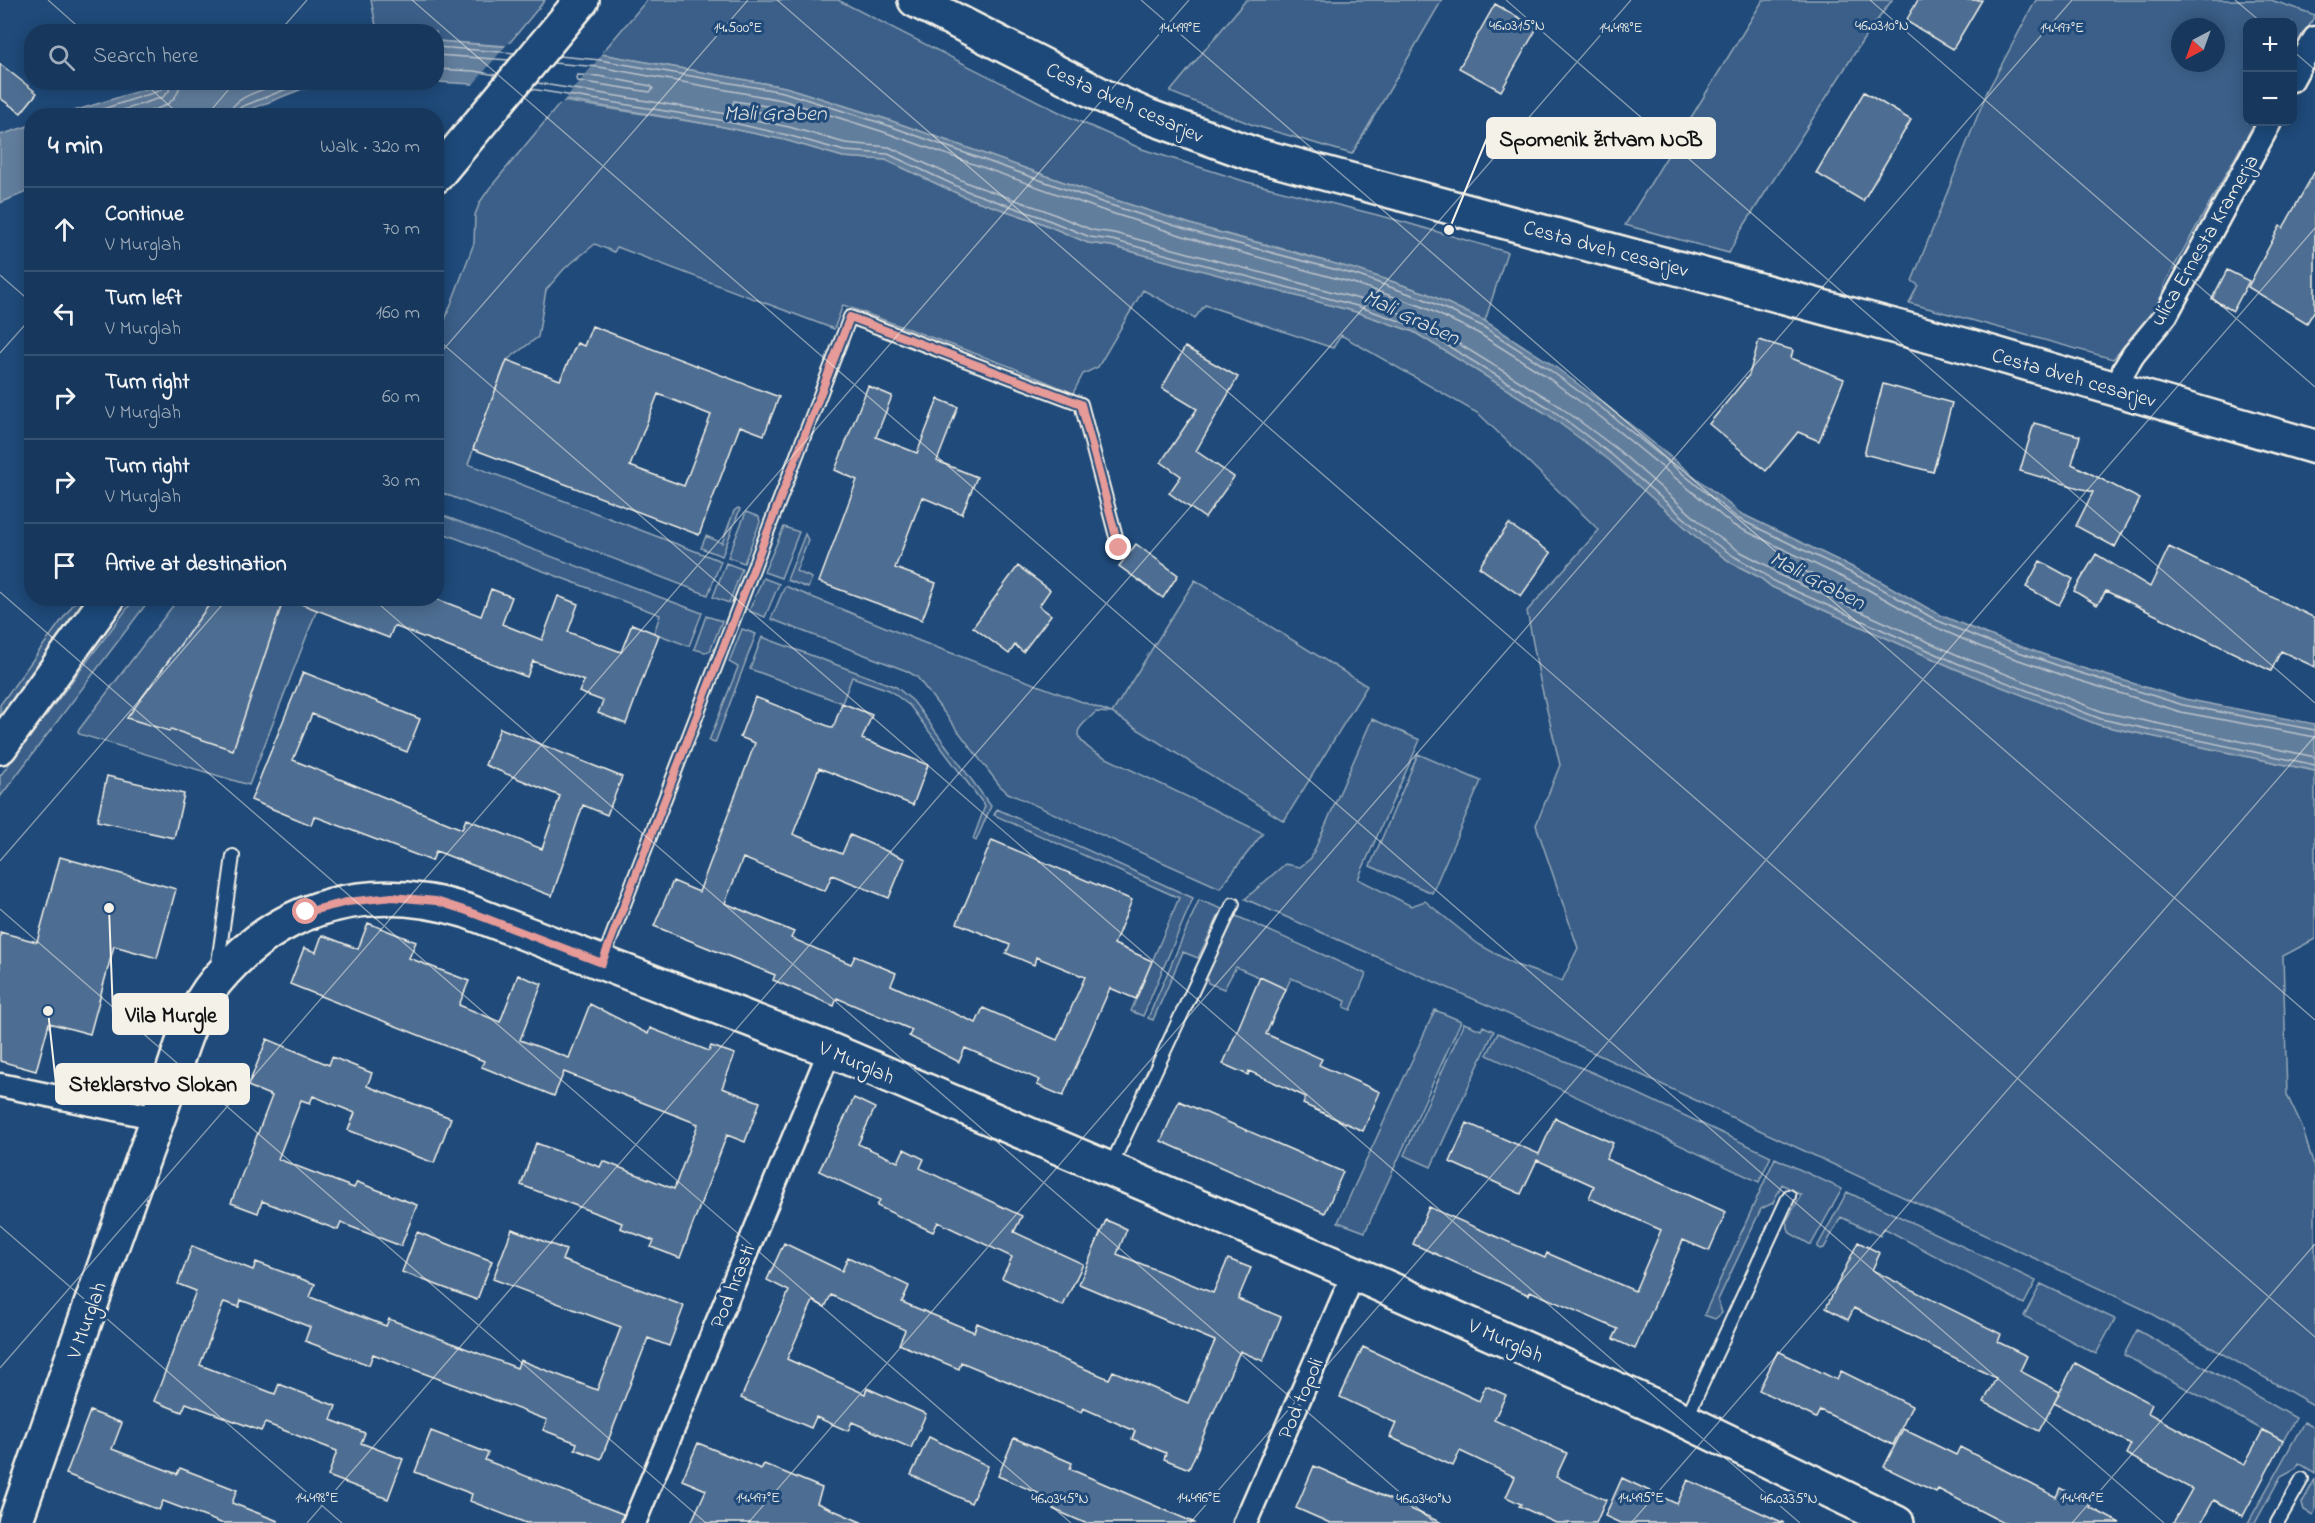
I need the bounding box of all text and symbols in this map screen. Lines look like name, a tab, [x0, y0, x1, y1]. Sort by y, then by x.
text: 46.0315°N	[1489, 15, 1545, 37]
text: 46.0310°N	[1855, 15, 1909, 37]
text: 14.500°E	[714, 17, 762, 39]
text: 14.499°E	[1159, 17, 1201, 39]
text: 14.498°E	[1599, 17, 1643, 39]
text: 14.497°E	[2040, 17, 2084, 39]
north arrow	[2171, 18, 2225, 72]
map controls	[2243, 18, 2297, 126]
button: +	[2243, 18, 2297, 72]
search box	[24, 24, 444, 90]
icon: search	[45, 41, 78, 74]
text: Search here	[93, 41, 198, 73]
street label: Cesta dveh cesarjev	[1041, 56, 1208, 152]
button: −	[2243, 72, 2297, 126]
water label: Mali Graben	[723, 99, 828, 131]
callout: Spomenik žrtvam NOB	[1487, 118, 1715, 158]
text: Spomenik žrtvam NOB	[1499, 125, 1703, 157]
text: 4 min	[48, 128, 103, 166]
text: Walk · 320 m	[320, 133, 420, 162]
street label: ulica Ernesta Kramerja	[2144, 149, 2267, 333]
text: Continue	[105, 199, 184, 231]
icon: ahead	[48, 213, 81, 246]
street label: Cesta dveh cesarjev	[1520, 214, 1692, 287]
text: 70 m	[383, 215, 420, 244]
text: V Murglah	[105, 231, 181, 260]
water label: Mali Graben	[1357, 282, 1465, 356]
text: Turn left	[105, 283, 182, 315]
icon: left	[48, 297, 81, 330]
text: 160 m	[376, 299, 420, 328]
text: V Murglah	[105, 315, 181, 344]
street label: Cesta dveh cesarjev	[1988, 341, 2160, 417]
text: Turn right	[105, 367, 190, 399]
icon: right	[48, 381, 81, 414]
text: 60 m	[382, 383, 420, 412]
text: V Murglah	[105, 399, 181, 428]
text: Turn right	[105, 451, 190, 483]
icon: right	[48, 465, 81, 498]
text: 30 m	[383, 467, 420, 496]
text: V Murglah	[105, 483, 181, 512]
route end	[1105, 534, 1131, 560]
water label: Mali Graben	[1763, 544, 1871, 620]
icon: arrive	[48, 549, 81, 582]
text: Arrive at destination	[105, 549, 287, 581]
route start	[292, 898, 318, 924]
callout: Vila Murgle	[113, 994, 228, 1034]
text: Vila Murgle	[124, 1001, 218, 1034]
street label: V Murglah	[812, 1034, 899, 1095]
callout: Steklarstvo Slokan	[56, 1064, 249, 1104]
text: Steklarstvo Slokan	[69, 1070, 237, 1102]
street label: Pod hrasti	[703, 1240, 764, 1333]
street label: V Murglah	[60, 1278, 117, 1365]
street label: V Murglah	[1461, 1311, 1548, 1374]
street label: Pod topoli	[1271, 1353, 1332, 1444]
text: 14.498°E	[295, 1487, 339, 1509]
text: 14.497°E	[736, 1487, 780, 1509]
text: 14.496°E	[1177, 1487, 1221, 1509]
text: 14.495°E	[1618, 1487, 1664, 1509]
text: 14.494°E	[2060, 1487, 2104, 1509]
text: 46.0345°N	[1031, 1488, 1089, 1510]
text: 46.0340°N	[1396, 1488, 1452, 1510]
text: 46.0335°N	[1760, 1488, 1818, 1510]

